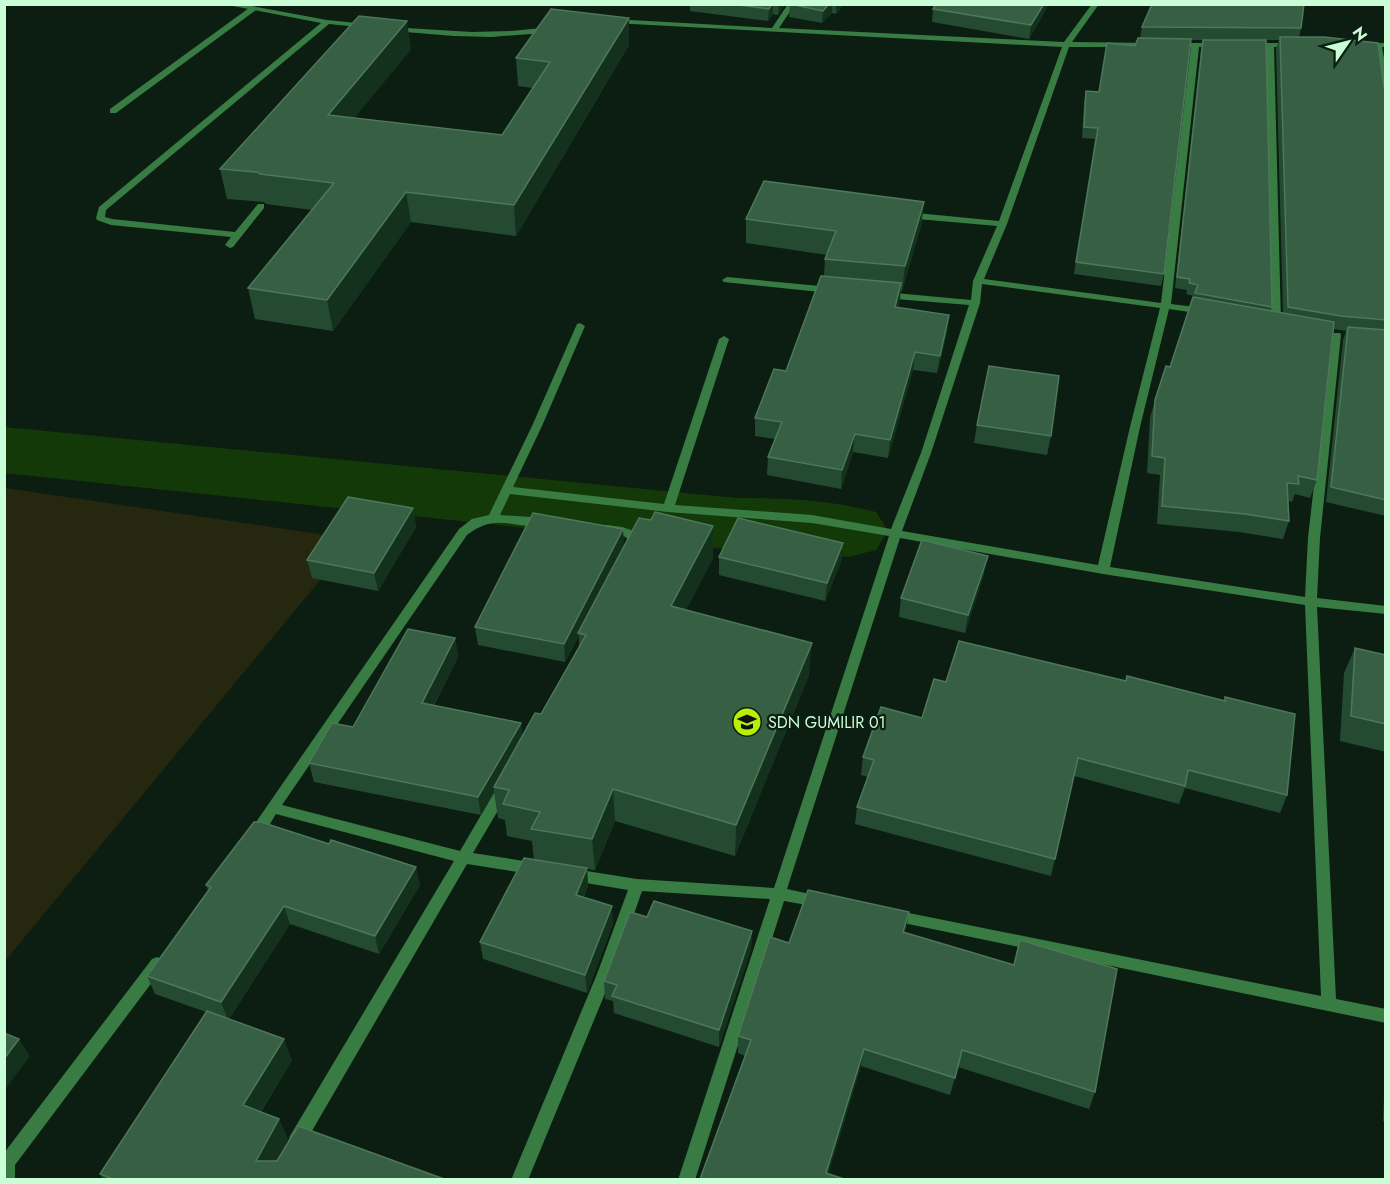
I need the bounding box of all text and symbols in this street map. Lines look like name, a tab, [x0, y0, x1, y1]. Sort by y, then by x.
north arrow	[1318, 12, 1378, 72]
text: N	[1347, 22, 1373, 45]
school or university icon: SDN GUMILIR 01	[731, 706, 763, 738]
place label: SDN GUMILIR 01	[768, 711, 886, 734]

